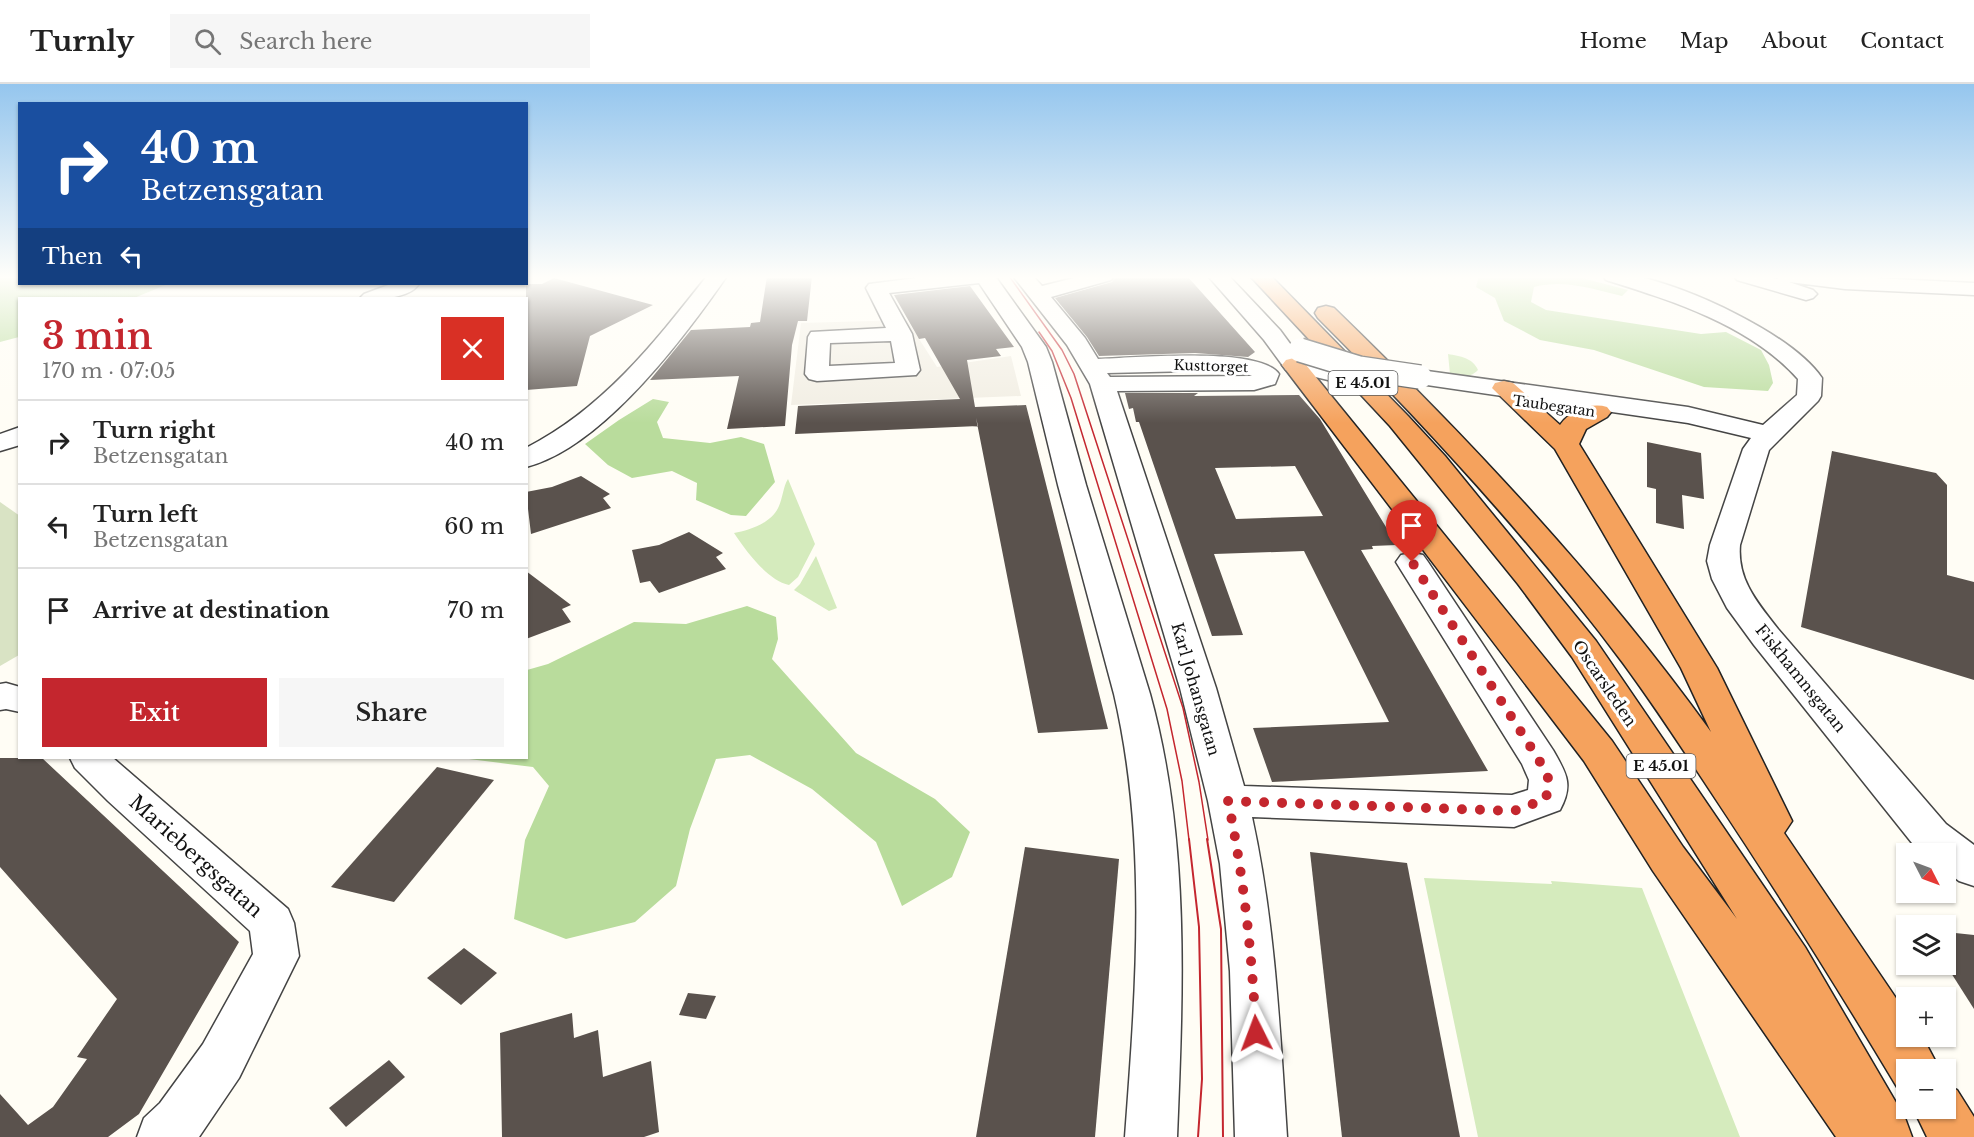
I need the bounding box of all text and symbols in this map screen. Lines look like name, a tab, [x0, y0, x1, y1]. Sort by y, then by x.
search box	[170, 14, 590, 68]
text: Turnly	[30, 24, 134, 59]
icon: search	[191, 25, 224, 58]
text: Search here	[239, 28, 372, 55]
text: Home	[1580, 28, 1647, 54]
text: Map	[1680, 28, 1728, 54]
text: About	[1761, 28, 1827, 54]
text: Contact	[1860, 28, 1944, 54]
text: 40 m	[141, 122, 258, 174]
icon: right	[42, 126, 120, 204]
text: Betzensgatan	[141, 174, 324, 207]
icon: left	[115, 240, 148, 273]
text: Then	[42, 243, 103, 270]
text: 3 min	[42, 314, 152, 359]
button: close	[441, 317, 504, 380]
street label: Kusttorget	[1173, 356, 1249, 376]
text: 170 m · 07:05	[42, 359, 175, 383]
road number: E 45.01	[1328, 371, 1398, 395]
street label: Taubegatan	[1512, 391, 1597, 421]
text: Turn right	[93, 417, 215, 444]
icon: right	[42, 426, 75, 459]
text: 40 m	[446, 429, 504, 456]
text: Betzensgatan	[93, 444, 228, 468]
pin	[1386, 500, 1437, 562]
text: Turn left	[93, 501, 198, 528]
icon: arrive	[1395, 509, 1428, 542]
icon: left	[42, 510, 75, 543]
text: 60 m	[444, 513, 504, 540]
text: Betzensgatan	[93, 528, 228, 552]
icon: arrive	[42, 594, 75, 627]
text: Arrive at destination	[93, 597, 330, 624]
text: 70 m	[447, 597, 504, 624]
street label: Karl Johansgatan	[1167, 620, 1225, 758]
street label: Fiskhamnsgatan	[1751, 620, 1851, 736]
street label: Oscarsleden	[1569, 636, 1641, 730]
button: Exit	[42, 678, 267, 747]
button: Share	[279, 678, 504, 747]
road number: E 45.01	[1626, 754, 1696, 778]
street label: Mariebergsgatan	[124, 790, 268, 922]
north arrow	[1896, 843, 1956, 903]
map controls	[1896, 843, 1956, 1119]
button: layers	[1896, 915, 1956, 975]
button: +	[1896, 987, 1956, 1047]
position arrow	[1224, 1001, 1288, 1065]
button: −	[1896, 1059, 1956, 1119]

